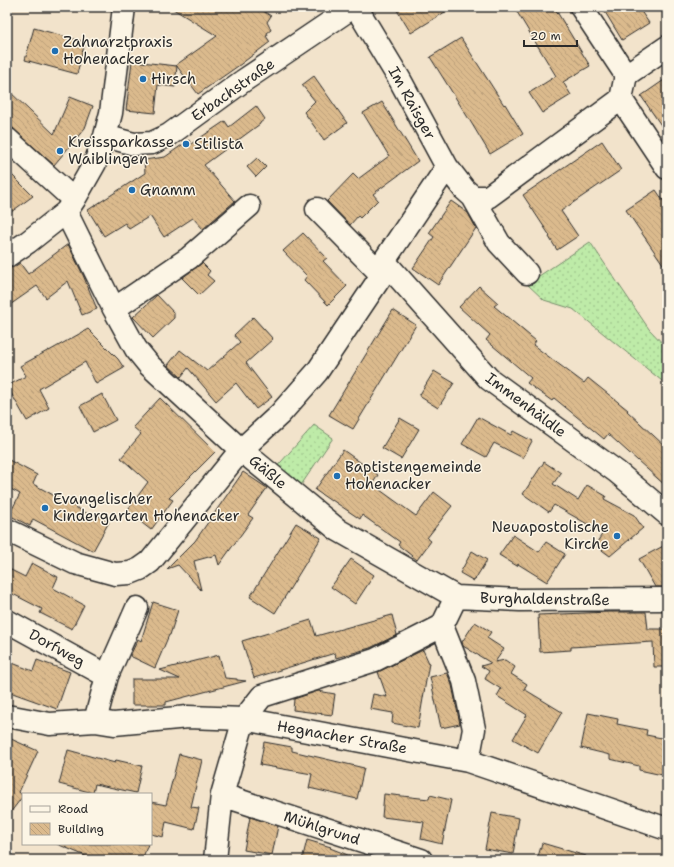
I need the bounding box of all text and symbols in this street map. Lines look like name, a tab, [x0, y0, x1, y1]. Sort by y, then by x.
scale bar	[524, 22, 577, 48]
text: 20 m	[530, 28, 561, 44]
place label: Zahnarztpraxis Hohenacker	[63, 32, 173, 69]
marker: Zahnarztpraxis Hohenacker	[50, 46, 60, 56]
street label: Erbachstraße	[187, 54, 279, 126]
street label: Im Raisger	[384, 63, 440, 143]
place label: Hirsch	[151, 69, 196, 89]
marker: Hirsch	[138, 74, 148, 84]
place label: Kreissparkasse Waiblingen	[68, 132, 174, 169]
place label: Stilista	[194, 134, 244, 154]
marker: Stilista	[181, 139, 191, 149]
marker: Kreissparkasse Waiblingen	[55, 146, 65, 156]
place label: Gnamm	[140, 180, 196, 200]
marker: Gnamm	[127, 185, 137, 195]
street label: Immenhäldle	[482, 368, 570, 442]
street label: Gäßle	[245, 450, 291, 494]
place label: Baptistengemeinde Hohenacker	[345, 457, 482, 494]
marker: Baptistengemeinde Hohenacker	[332, 471, 342, 481]
place label: Evangelischer Kindergarten Hohenacker	[53, 489, 240, 526]
marker: Evangelischer Kindergarten Hohenacker	[40, 503, 50, 513]
place label: Neuapostolische Kirche	[491, 517, 609, 554]
marker: Neuapostolische Kirche	[612, 531, 622, 541]
street label: Burghaldenstraße	[480, 588, 610, 610]
street label: Dorfweg	[25, 624, 89, 672]
street label: Hegnacher Straße	[275, 716, 409, 758]
legend	[22, 793, 152, 845]
text: Road	[58, 801, 89, 817]
street label: Mühlgrund	[281, 806, 363, 850]
text: Building	[58, 821, 104, 837]

